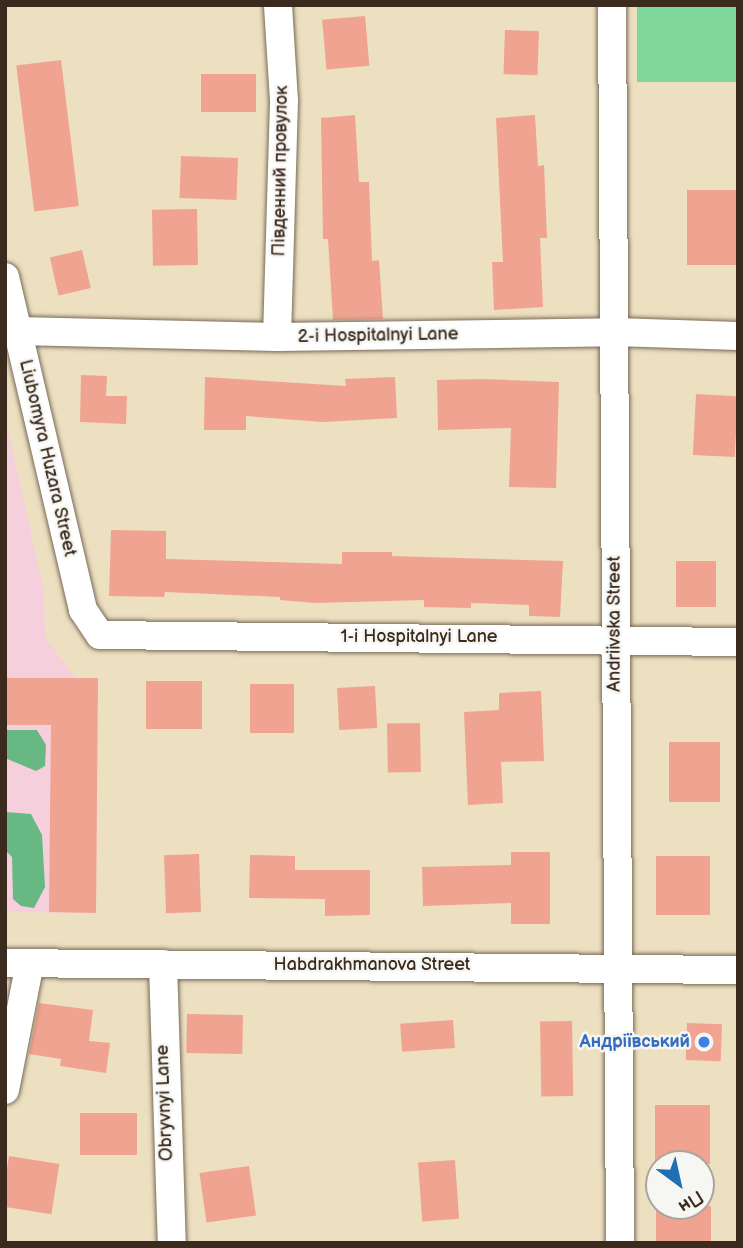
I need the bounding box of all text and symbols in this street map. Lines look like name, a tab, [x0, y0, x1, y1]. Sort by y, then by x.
street label: Південний провулок	[269, 85, 293, 257]
street label: 2-i Hospitalnyi Lane	[298, 324, 458, 348]
street label: Liubomyra Huzara Street	[14, 357, 80, 559]
street label: Andriivska Street	[604, 556, 626, 692]
street label: 1-i Hospitalnyi Lane	[341, 626, 497, 648]
street label: Habdrakhmanova Street	[273, 954, 471, 976]
place label: Андріївський	[580, 1031, 690, 1053]
marker: Андріївський	[696, 1034, 712, 1050]
street label: Obryvnyi Lane	[152, 1044, 178, 1162]
north arrow	[645, 1150, 715, 1220]
text: Пн	[674, 1185, 708, 1218]

